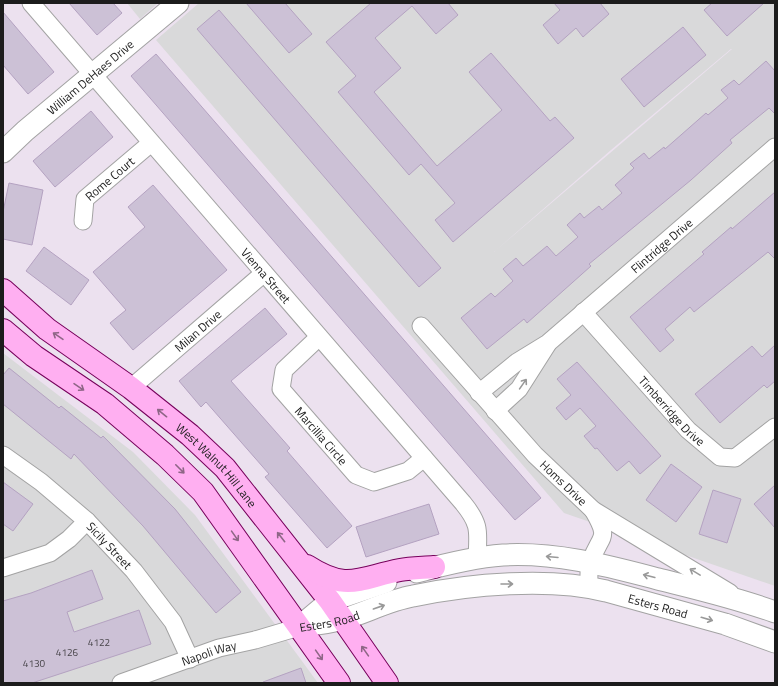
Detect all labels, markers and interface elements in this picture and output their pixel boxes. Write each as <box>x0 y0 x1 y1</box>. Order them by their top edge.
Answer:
street label: William DeHaes Drive <box>42 35 138 119</box>
street label: Rome Court <box>80 151 139 205</box>
street label: Flintridge Drive <box>626 213 696 277</box>
street label: Vienna Street <box>237 243 296 308</box>
street label: Milan Drive <box>170 305 225 356</box>
one-way arrow <box>53 332 64 340</box>
street label: Timberridge Drive <box>634 371 709 450</box>
one-way arrow <box>519 378 527 389</box>
one-way arrow <box>74 383 85 391</box>
street label: Marcillia Circle <box>291 402 352 469</box>
one-way arrow <box>157 409 168 417</box>
street label: West Walnut Hill Lane <box>172 418 262 511</box>
street label: Homs Drive <box>536 455 592 510</box>
one-way arrow <box>175 464 185 474</box>
street label: Sicily Street <box>82 517 137 574</box>
one-way arrow <box>231 530 239 541</box>
one-way arrow <box>276 532 285 543</box>
one-way arrow <box>546 553 559 561</box>
one-way arrow <box>690 568 701 577</box>
one-way arrow <box>642 572 655 580</box>
one-way arrow <box>500 580 513 588</box>
street label: Esters Road <box>626 588 690 623</box>
one-way arrow <box>373 603 386 610</box>
street label: Esters Road <box>298 605 362 636</box>
one-way arrow <box>700 616 713 624</box>
house number: 4122 <box>88 635 110 650</box>
street label: Napoli Way <box>179 635 238 670</box>
house number: 4126 <box>56 645 79 660</box>
one-way arrow <box>361 646 369 657</box>
one-way arrow <box>315 649 323 660</box>
house number: 4130 <box>23 656 46 671</box>

